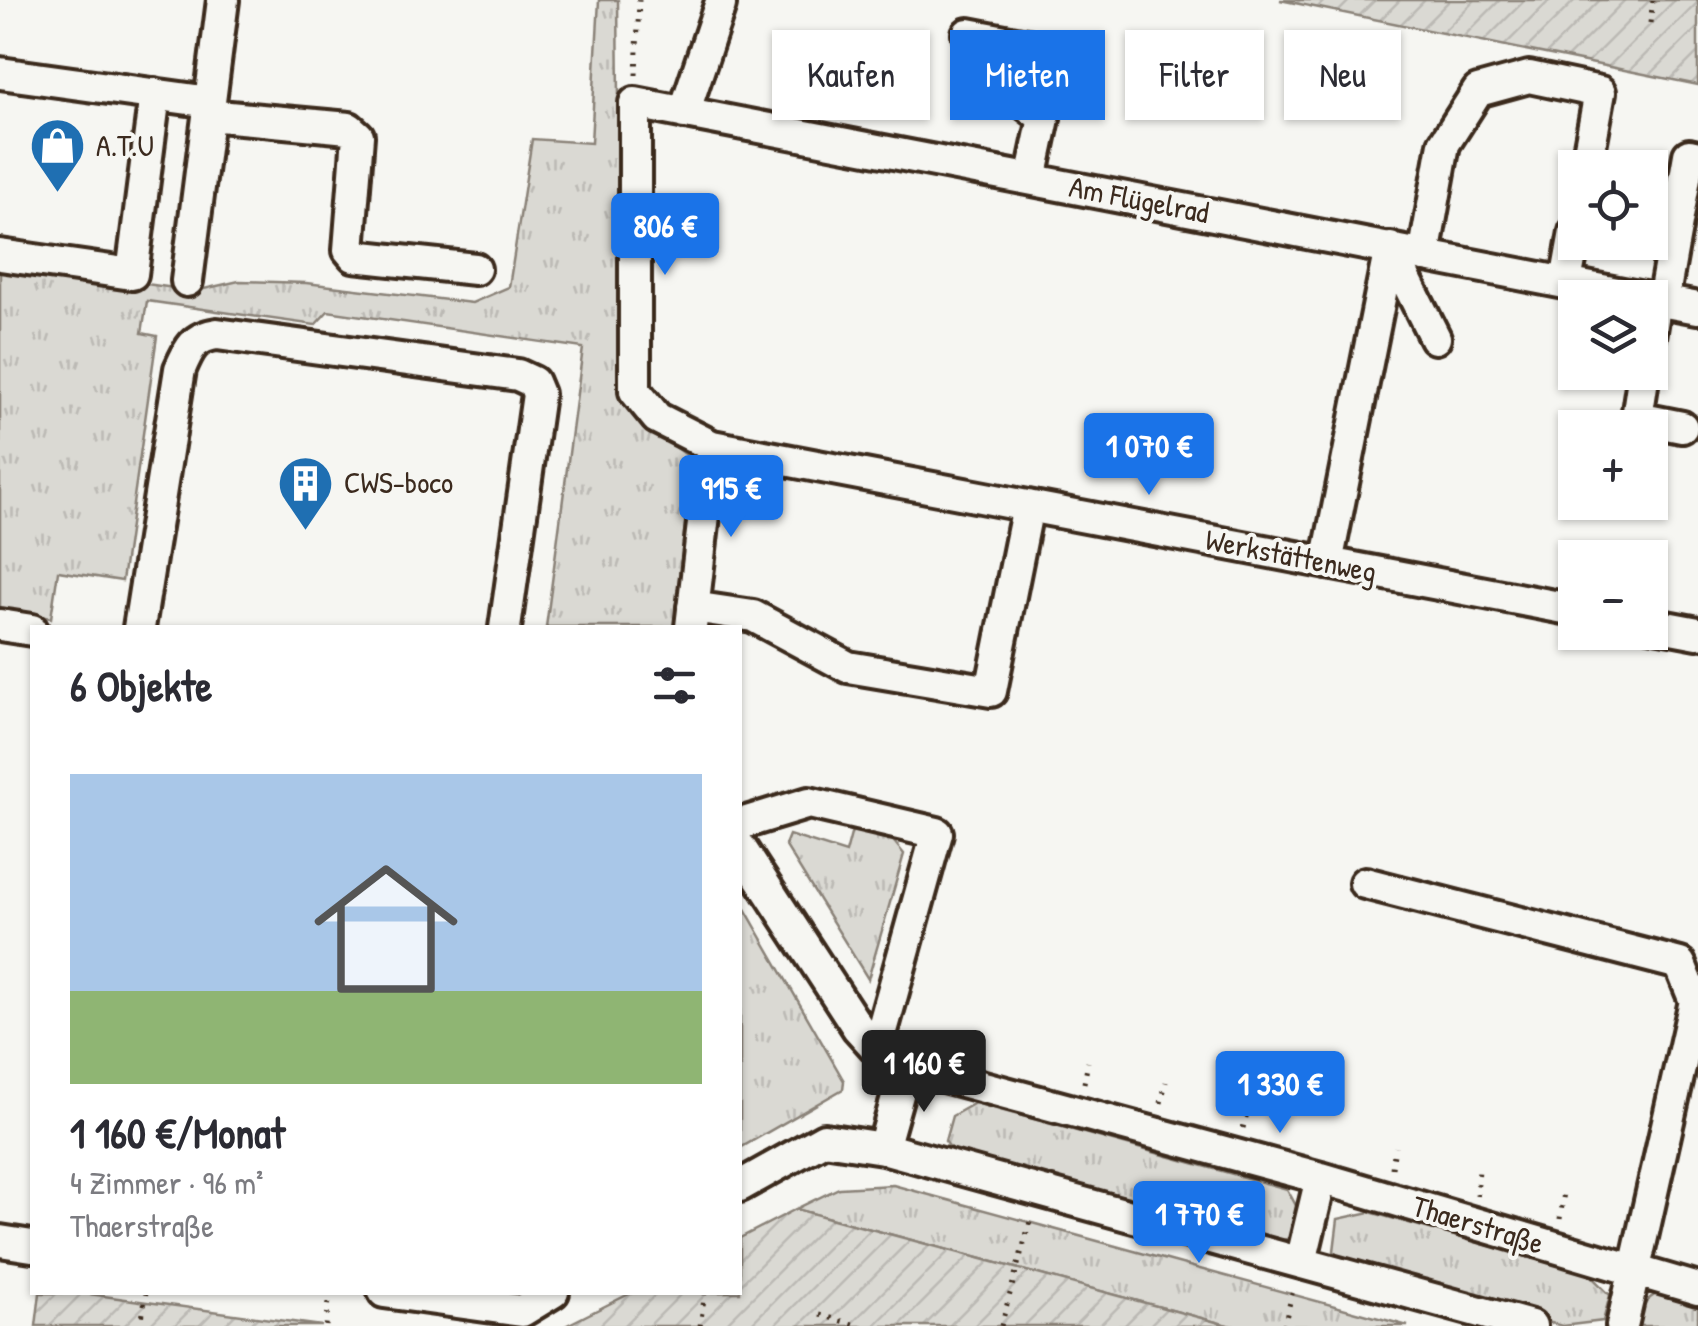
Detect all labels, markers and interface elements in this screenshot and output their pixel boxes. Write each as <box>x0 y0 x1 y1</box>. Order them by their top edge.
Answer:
chip: Kaufen <box>772 30 930 120</box>
chip: Mieten <box>950 30 1105 120</box>
chip: Filter <box>1125 30 1264 120</box>
chip: Neu <box>1284 30 1401 120</box>
shop icon: A.T.U <box>27 116 87 195</box>
place label: A.T.U <box>96 125 154 165</box>
map controls <box>1558 150 1668 650</box>
button: locate <box>1558 150 1668 260</box>
street label: Am Flügelrad <box>1066 166 1213 232</box>
pin: 806 € <box>595 193 735 278</box>
text: 806 € <box>633 204 697 247</box>
button: layers <box>1558 280 1668 390</box>
button: + <box>1558 410 1668 520</box>
pin: 1 070 € <box>1057 413 1241 498</box>
text: 1 070 € <box>1106 424 1192 467</box>
building icon: CWS-boco <box>275 453 335 532</box>
pin: 915 € <box>661 455 801 540</box>
place label: CWS-boco <box>344 462 453 502</box>
text: 915 € <box>701 466 761 509</box>
street label: Werkstättenweg <box>1202 519 1380 591</box>
button: − <box>1558 540 1668 650</box>
text: 6 Objekte <box>70 657 212 714</box>
icon: filters <box>647 658 702 713</box>
icon: home <box>296 839 476 1019</box>
pin: 1 160 € <box>832 1030 1016 1115</box>
text: 1 160 € <box>884 1041 964 1084</box>
pin: 1 330 € <box>1188 1051 1372 1136</box>
text: 1 330 € <box>1238 1062 1322 1105</box>
text: 1 160 €/Monat <box>70 1104 285 1161</box>
text: 4 Zimmer · 96 m² <box>70 1161 263 1204</box>
pin: 1 770 € <box>1107 1181 1291 1266</box>
street label: Thaerstraße <box>1408 1185 1549 1263</box>
text: 1 770 € <box>1155 1192 1243 1235</box>
text: Thaerstraße <box>70 1204 214 1247</box>

